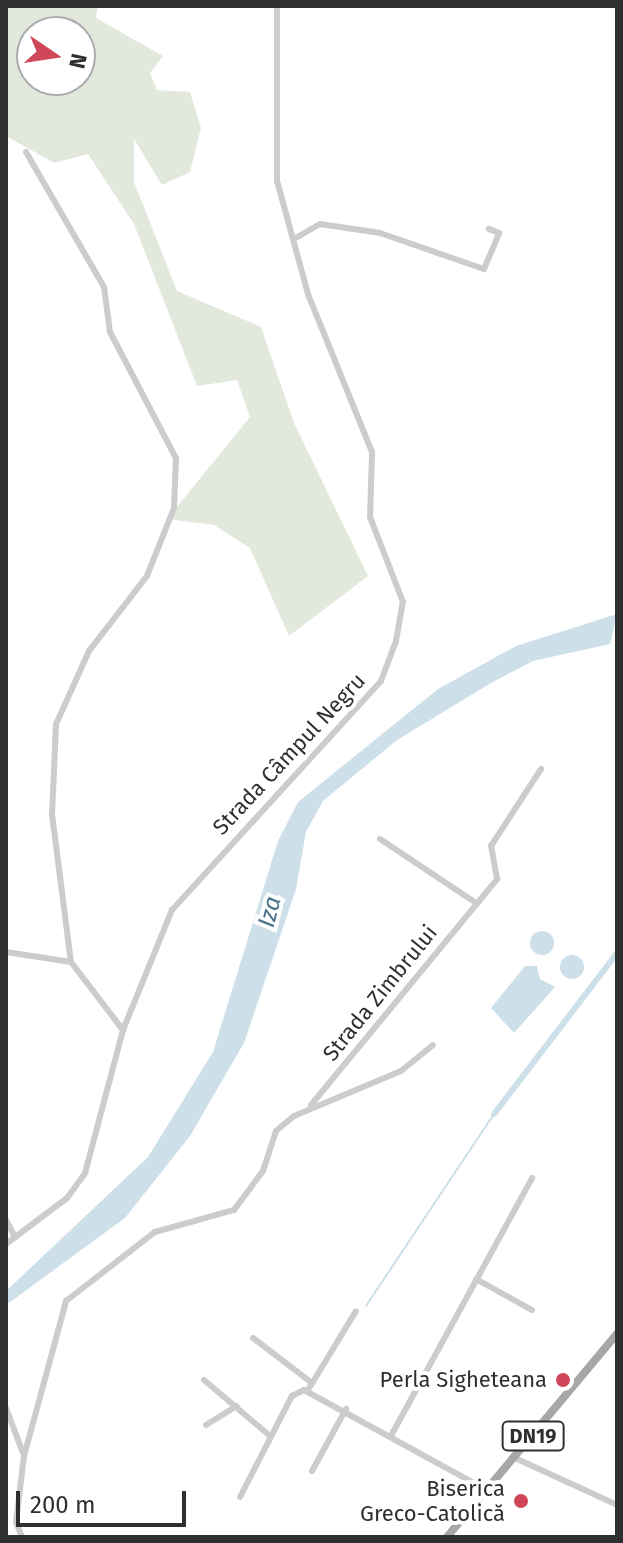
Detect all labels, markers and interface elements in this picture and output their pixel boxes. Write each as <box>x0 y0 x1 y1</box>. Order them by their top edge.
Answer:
north arrow <box>16 16 96 96</box>
text: N <box>63 51 93 71</box>
street label: Strada Câmpul Negru <box>207 668 371 840</box>
water label: Iza <box>252 894 288 930</box>
street label: Strada Zimbrului <box>317 920 443 1066</box>
place label: Perla Sigheteana <box>380 1367 547 1393</box>
marker: Perla Sigheteana <box>554 1371 572 1389</box>
road number: DN19 <box>501 1420 565 1452</box>
scale bar <box>20 1475 190 1525</box>
place label: Biserica Greco-Catolică <box>360 1475 505 1526</box>
text: 200 m <box>30 1491 96 1519</box>
marker: Biserica Greco-Catolică <box>512 1492 530 1510</box>

